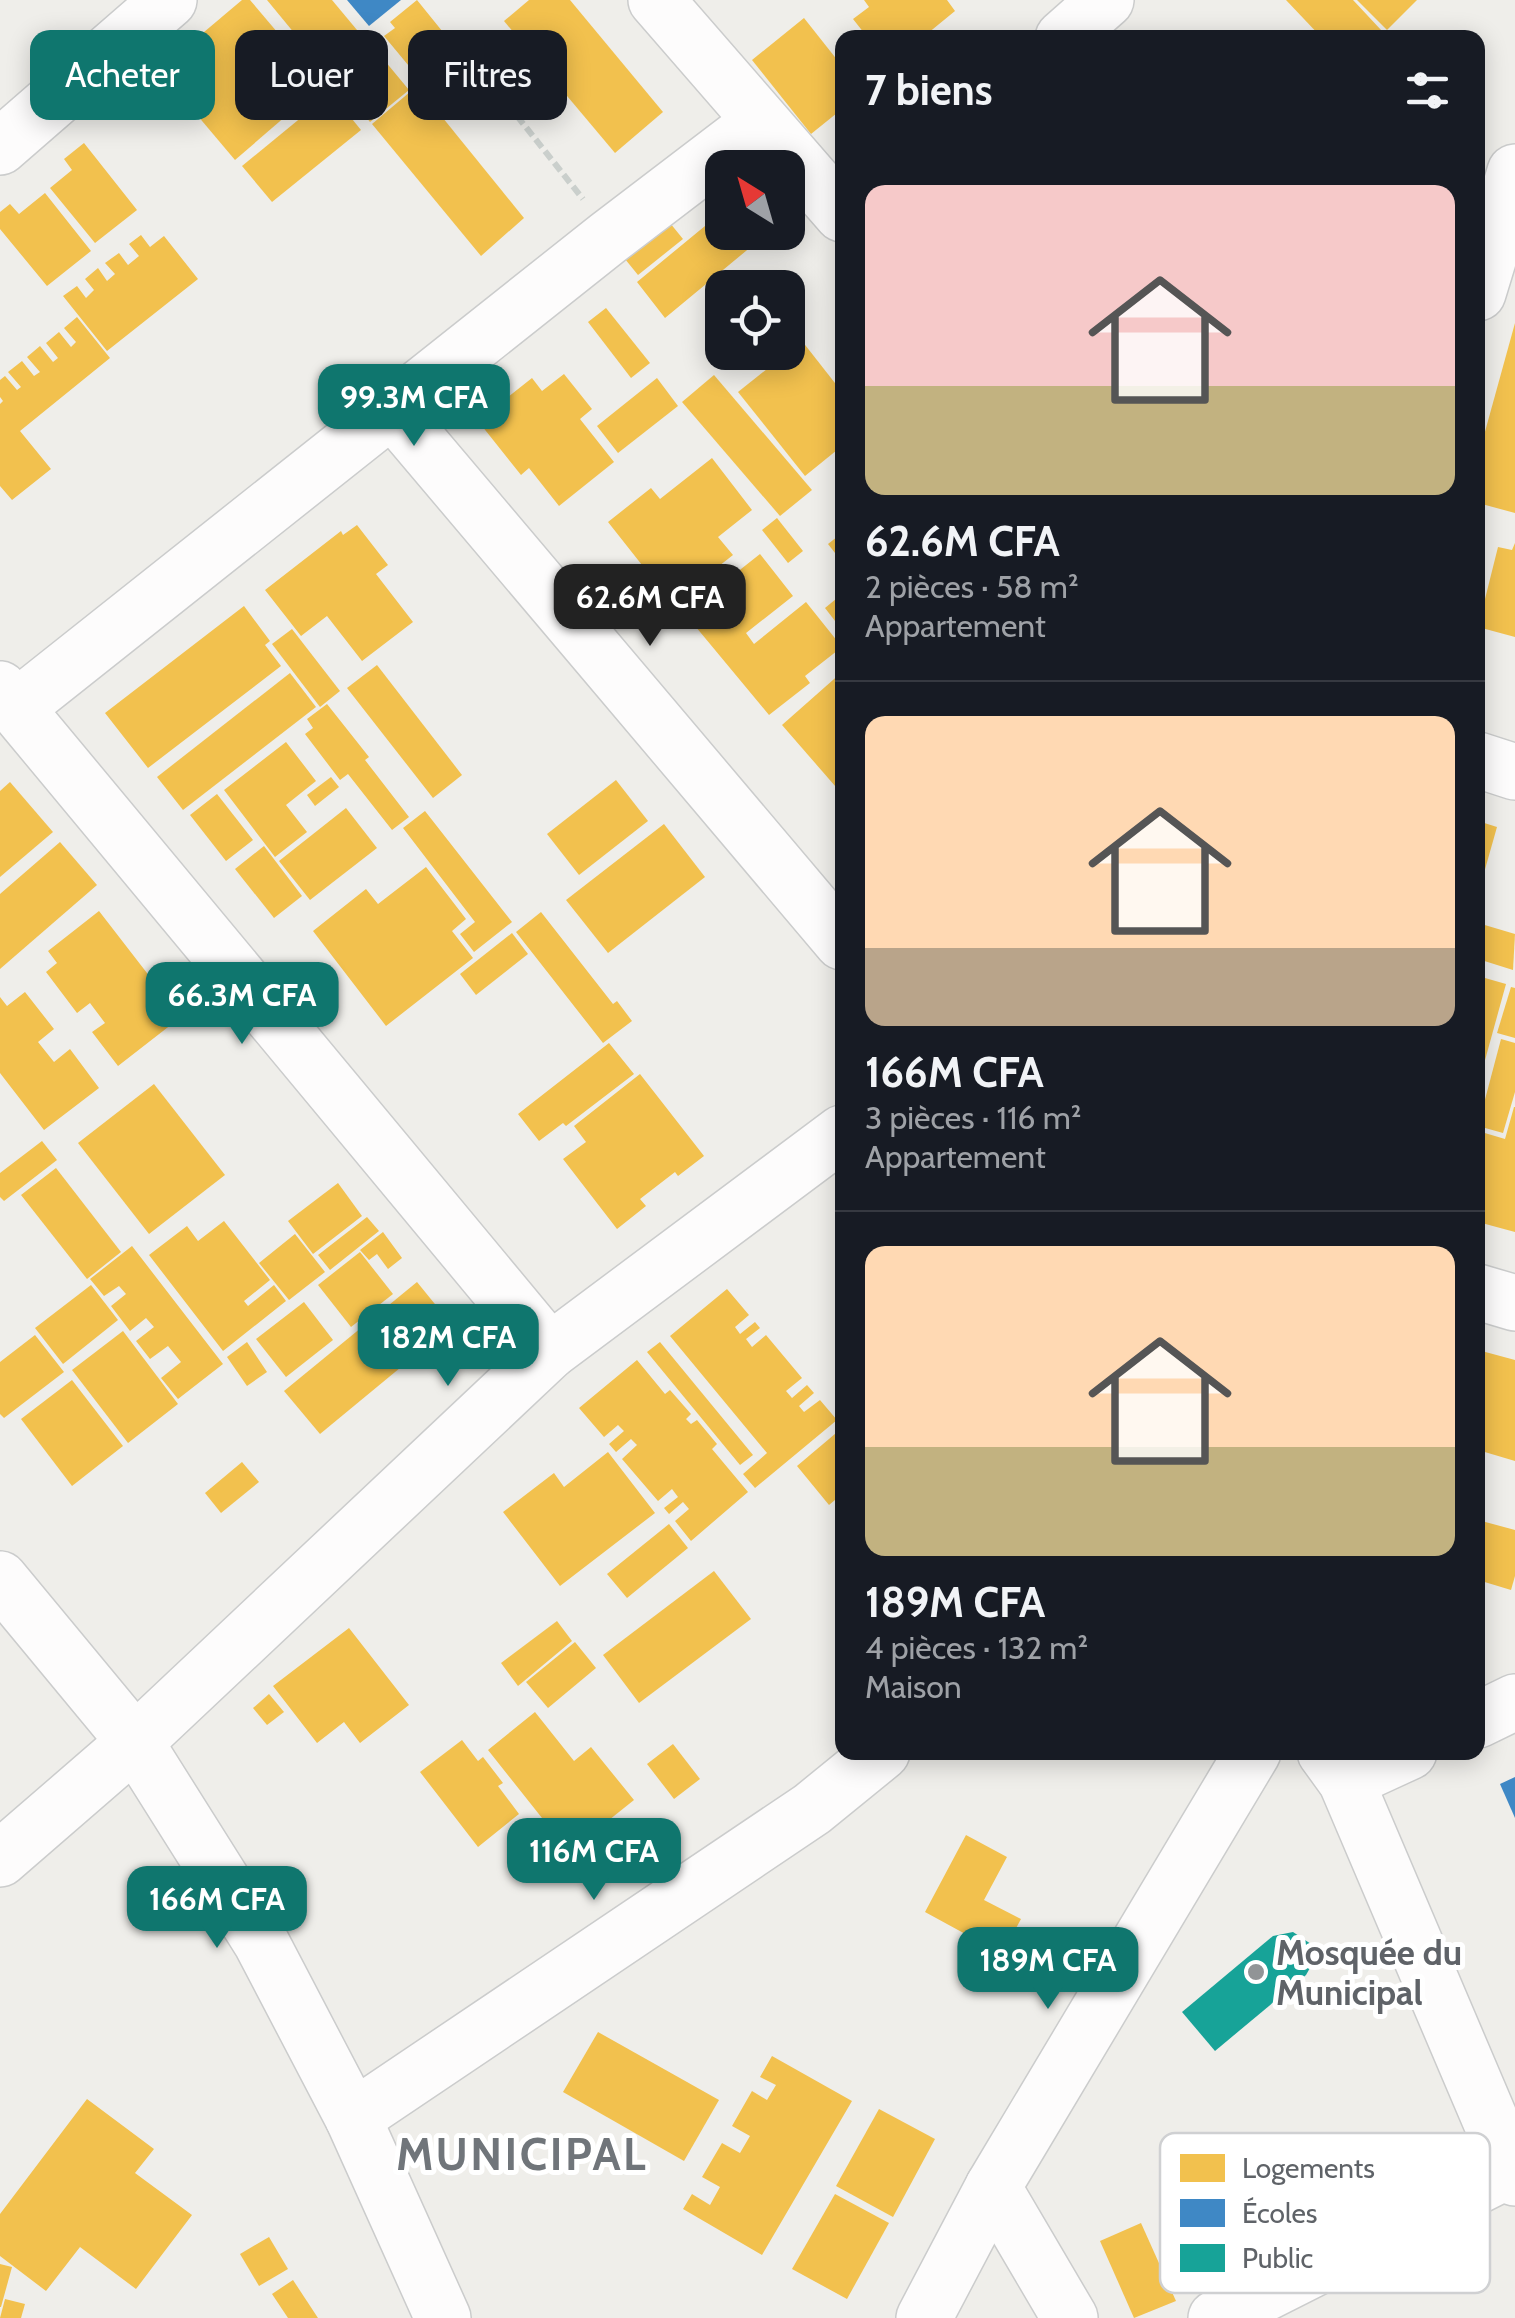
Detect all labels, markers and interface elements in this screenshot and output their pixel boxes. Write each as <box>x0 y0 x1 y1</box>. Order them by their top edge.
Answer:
chip: Acheter <box>30 30 215 120</box>
chip: Louer <box>235 30 388 120</box>
chip: Filtres <box>408 30 567 120</box>
icon: filters <box>1400 63 1455 118</box>
text: 7 biens <box>865 64 993 116</box>
north arrow <box>705 150 805 250</box>
map controls <box>705 150 805 370</box>
icon: home <box>1070 250 1250 430</box>
button: locate <box>705 270 805 370</box>
pin: 99.3M CFA <box>300 364 528 449</box>
text: 99.3M CFA <box>340 377 488 416</box>
text: 62.6M CFA <box>865 515 1060 567</box>
pin: 62.6M CFA <box>536 564 764 649</box>
text: 2 pièces · 58 m² <box>865 567 1079 606</box>
text: 62.6M CFA <box>576 577 724 616</box>
text: Appartement <box>865 606 1046 645</box>
icon: home <box>1070 781 1250 961</box>
pin: 66.3M CFA <box>128 962 356 1047</box>
text: 66.3M CFA <box>168 975 316 1014</box>
text: 166M CFA <box>865 1046 1044 1098</box>
text: 3 pièces · 116 m² <box>865 1098 1081 1137</box>
text: Appartement <box>865 1137 1046 1176</box>
pin: 182M CFA <box>345 1304 551 1389</box>
icon: home <box>1070 1311 1250 1491</box>
text: 182M CFA <box>380 1317 516 1356</box>
text: 189M CFA <box>865 1576 1045 1628</box>
text: 4 pièces · 132 m² <box>865 1628 1088 1667</box>
text: Maison <box>865 1667 962 1706</box>
pin: 116M CFA <box>491 1818 697 1903</box>
text: 116M CFA <box>529 1831 659 1870</box>
pin: 166M CFA <box>114 1866 320 1951</box>
text: 166M CFA <box>149 1879 285 1918</box>
pin: 189M CFA <box>945 1927 1151 2012</box>
place label: Mosquée du Municipal <box>1276 1931 1462 2014</box>
text: 189M CFA <box>979 1940 1117 1979</box>
marker: Mosquée du Municipal <box>1245 1961 1267 1983</box>
district label: MUNICIPAL <box>396 2127 648 2181</box>
legend <box>1160 2133 1490 2293</box>
text: Logements <box>1242 2151 1375 2185</box>
text: Écoles <box>1242 2196 1317 2230</box>
text: Public <box>1242 2241 1313 2275</box>

